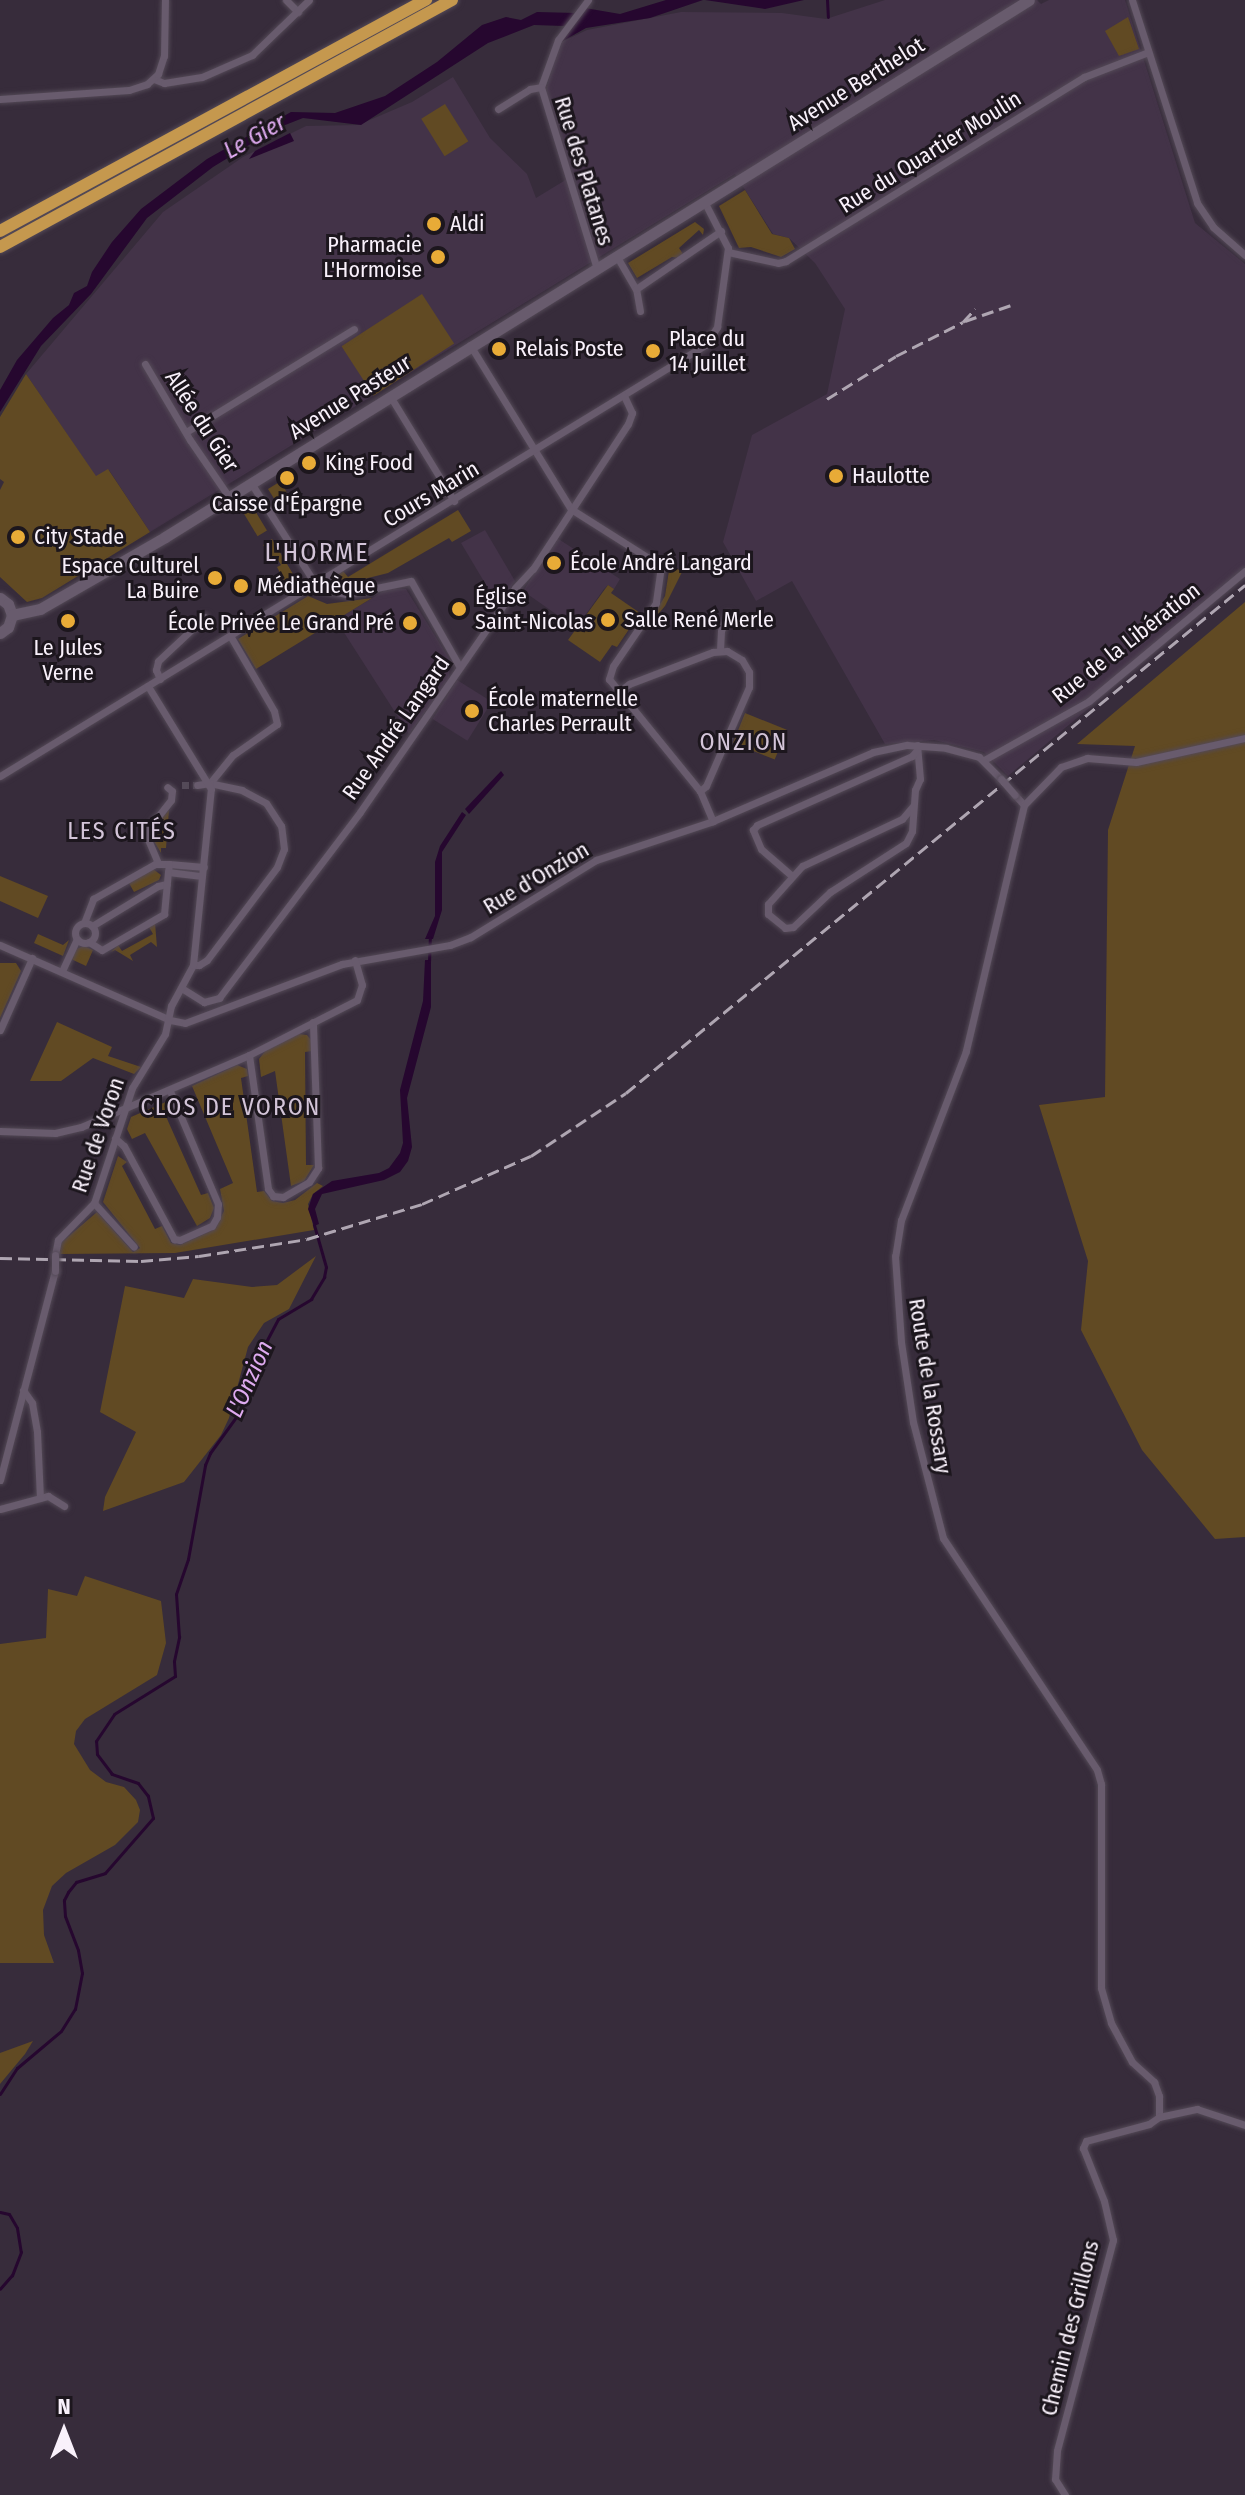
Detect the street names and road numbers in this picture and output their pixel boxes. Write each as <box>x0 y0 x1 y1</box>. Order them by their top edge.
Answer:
street label: Avenue Berthelot <box>783 31 929 137</box>
street label: Rue du Quartier Moulin <box>834 85 1026 219</box>
street label: Rue des Platanes <box>549 93 619 249</box>
street label: Avenue Pasteur <box>284 349 416 445</box>
street label: Allée du Gier <box>160 366 244 476</box>
street label: Cours Marin <box>378 455 484 533</box>
street label: Rue de la Libération <box>1047 577 1205 709</box>
street label: Rue André Langard <box>337 651 455 805</box>
street label: Rue d'Onzion <box>478 836 594 920</box>
street label: Rue de Voron <box>66 1074 130 1196</box>
street label: Route de la Rossary <box>903 1297 957 1475</box>
street label: Chemin des Grillons <box>1035 2238 1105 2418</box>

